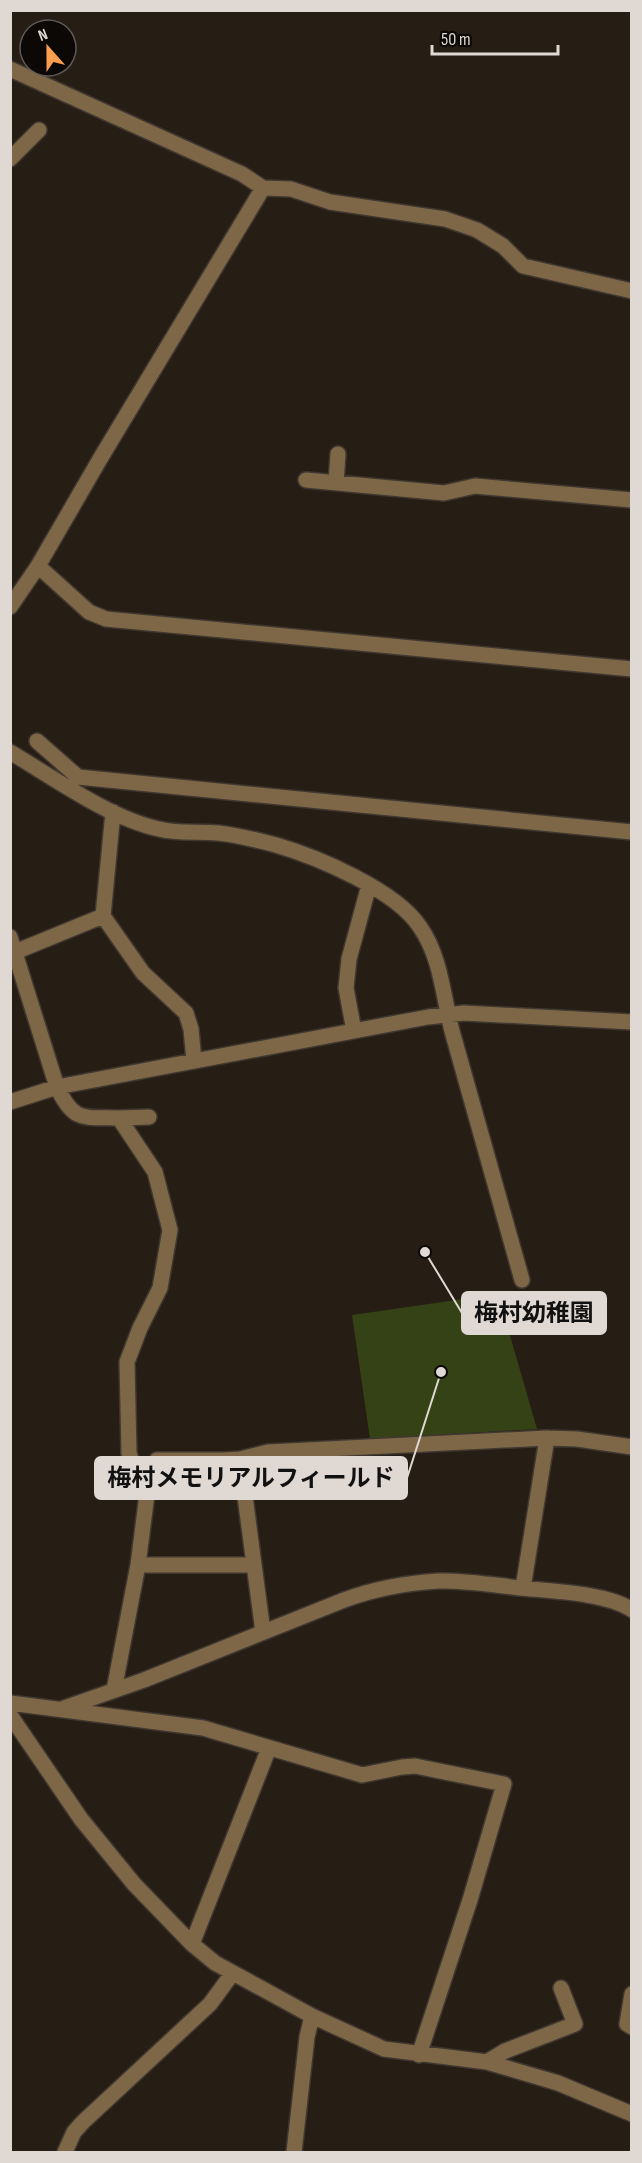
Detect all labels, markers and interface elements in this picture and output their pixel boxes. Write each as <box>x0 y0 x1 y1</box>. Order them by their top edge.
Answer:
north arrow <box>18 18 78 78</box>
scale bar <box>432 18 558 56</box>
text: N <box>36 25 51 46</box>
text: 50 m <box>441 29 471 50</box>
callout: 梅村幼稚園 <box>462 1292 606 1334</box>
text: 梅村幼稚園 <box>474 1299 594 1328</box>
callout: 梅村メモリアルフィールド <box>95 1457 407 1499</box>
text: 梅村メモリアルフィールド <box>107 1464 395 1493</box>

